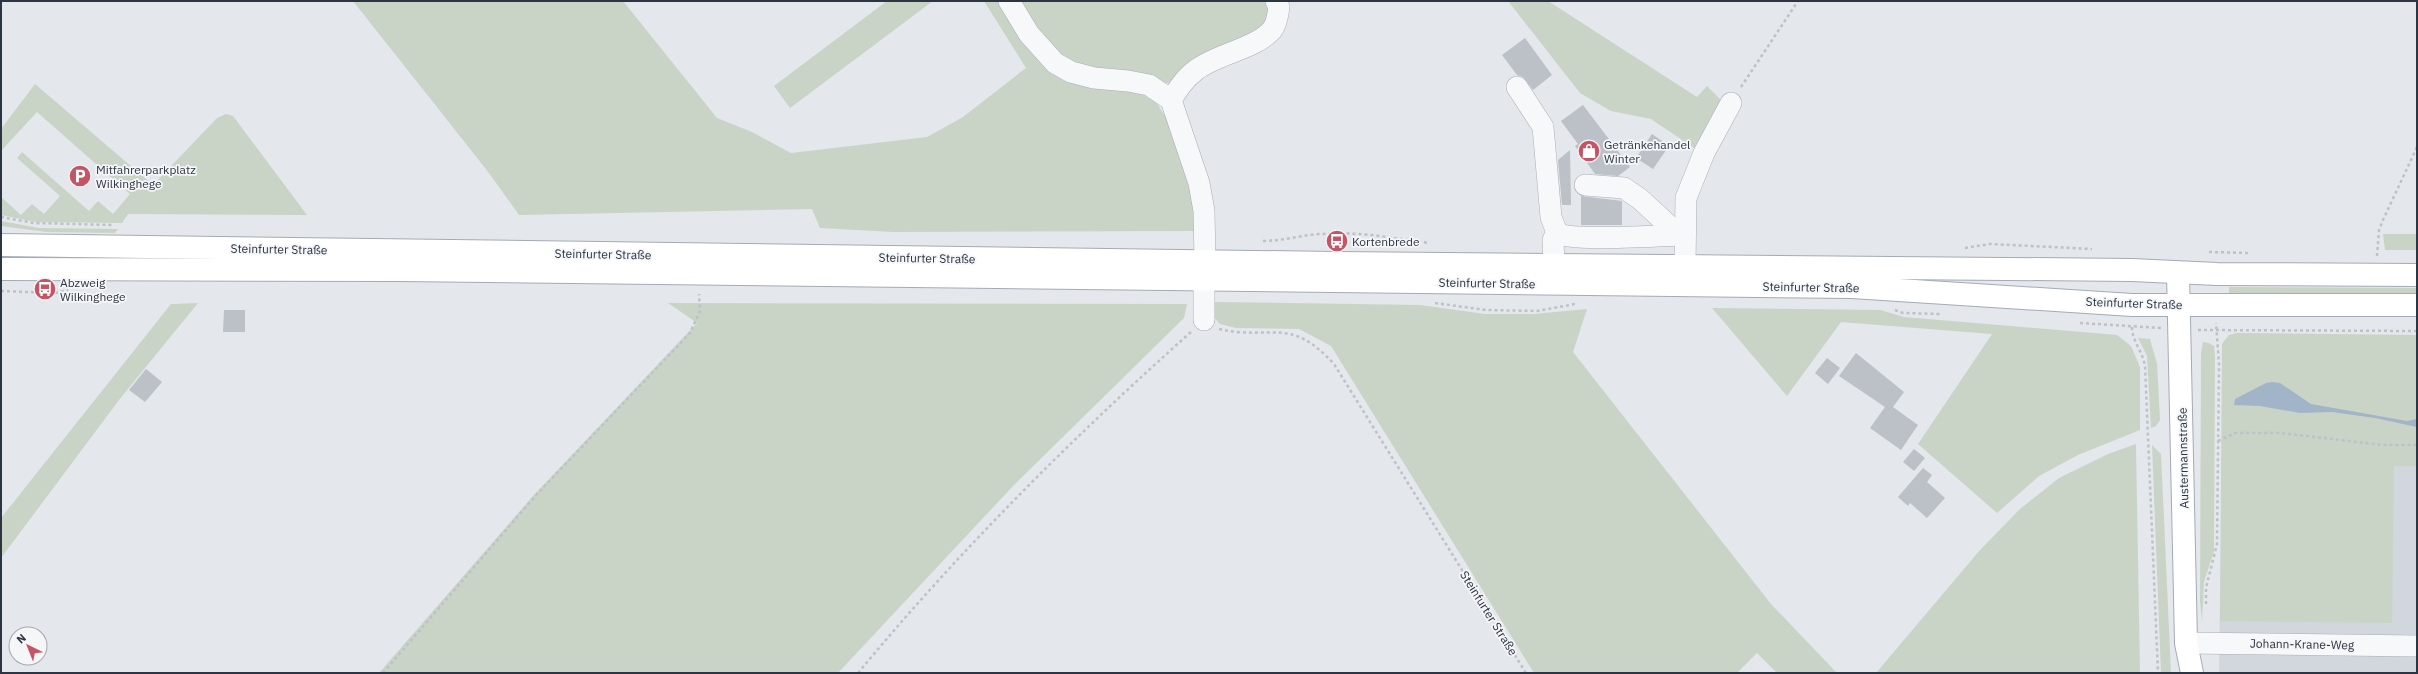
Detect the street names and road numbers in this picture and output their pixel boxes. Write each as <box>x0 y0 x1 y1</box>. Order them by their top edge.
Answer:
street label: Steinfurter Straße <box>230 241 328 257</box>
street label: Steinfurter Straße <box>554 246 652 262</box>
street label: Steinfurter Straße <box>878 250 976 266</box>
street label: Steinfurter Straße <box>1438 275 1536 291</box>
street label: Steinfurter Straße <box>1762 279 1860 295</box>
street label: Steinfurter Straße <box>2085 294 2183 312</box>
street label: Austermannstraße <box>2175 407 2191 509</box>
street label: Steinfurter Straße <box>1457 568 1521 658</box>
street label: Johann-Krane-Weg <box>2250 636 2355 652</box>

